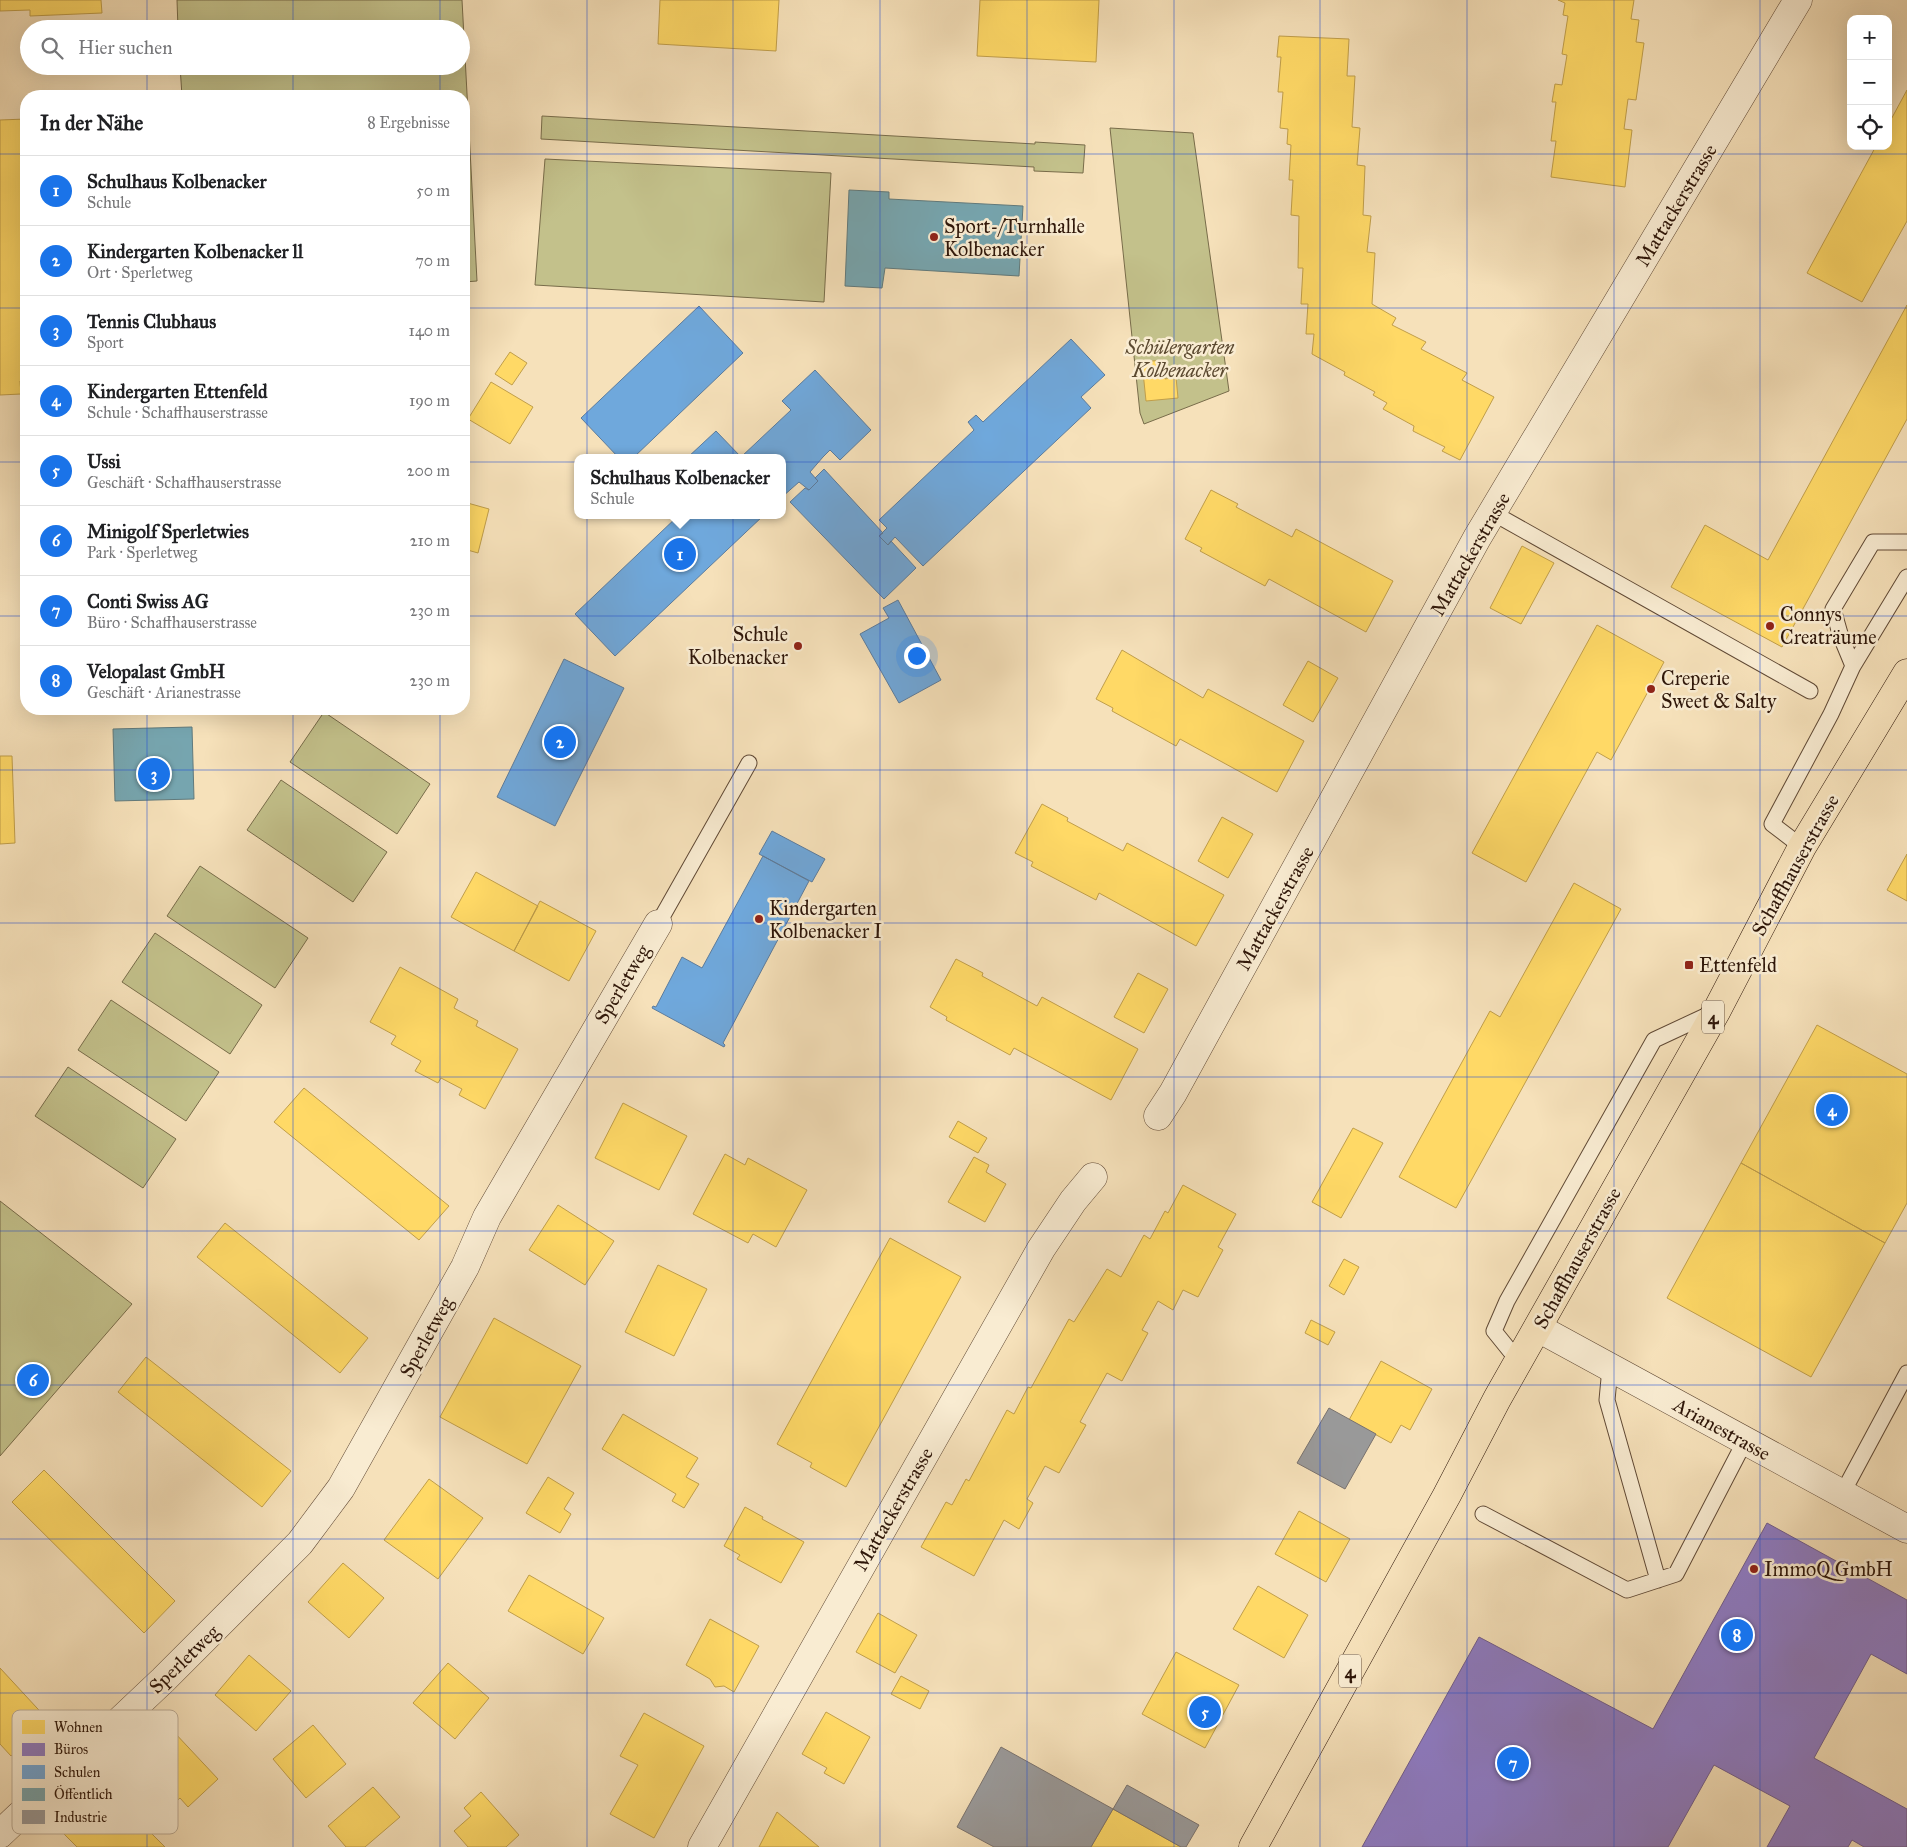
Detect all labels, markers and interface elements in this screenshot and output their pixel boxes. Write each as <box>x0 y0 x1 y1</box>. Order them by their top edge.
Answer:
map controls <box>1847 15 1892 150</box>
button: + <box>1847 15 1892 60</box>
search box <box>20 20 470 75</box>
icon: search <box>38 34 66 62</box>
text: Hier suchen <box>78 36 172 59</box>
button: − <box>1847 60 1892 105</box>
button: locate <box>1847 105 1892 150</box>
text: In der Nähe <box>40 110 143 136</box>
text: 8 Ergebnisse <box>367 113 450 132</box>
street label: Mattackerstrasse <box>1630 140 1722 270</box>
text: Schulhaus Kolbenacker <box>87 170 267 193</box>
text: 1 <box>53 181 59 200</box>
text: 50 m <box>416 181 450 200</box>
text: Schule <box>87 193 131 212</box>
place label: Sport-/Turnhalle Kolbenacker <box>944 214 1085 261</box>
marker: Sport-/Turnhalle Kolbenacker <box>928 231 940 243</box>
text: Kindergarten Kolbenacker ll <box>87 240 303 263</box>
text: 2 <box>52 251 60 270</box>
text: 70 m <box>415 251 450 270</box>
text: Ort · Sperletweg <box>87 263 192 282</box>
text: Tennis Clubhaus <box>87 310 216 333</box>
text: 3 <box>53 321 59 340</box>
text: 140 m <box>409 321 450 340</box>
text: Sport <box>87 333 124 352</box>
park label: Schülergarten Kolbenacker <box>1125 335 1235 382</box>
text: Kindergarten Ettenfeld <box>87 380 268 403</box>
text: 4 <box>52 391 60 410</box>
text: 190 m <box>409 391 450 410</box>
text: Schule · Schaffhauserstrasse <box>87 403 268 422</box>
text: Ussi <box>87 450 121 473</box>
popup <box>574 454 786 519</box>
text: 5 <box>52 461 60 480</box>
text: 200 m <box>407 461 450 480</box>
text: Schulhaus Kolbenacker <box>590 466 770 489</box>
text: Geschäft · Schaffhauserstrasse <box>87 473 281 492</box>
street label: Mattackerstrasse <box>1425 488 1515 620</box>
text: Schule <box>590 489 634 508</box>
text: Minigolf Sperletwies <box>87 520 249 543</box>
text: 6 <box>52 531 60 550</box>
text: 210 m <box>410 531 450 550</box>
pin: 1 <box>664 535 696 573</box>
text: Park · Sperletweg <box>87 543 197 562</box>
text: Conti Swiss AG <box>87 590 209 613</box>
text: 7 <box>52 601 60 620</box>
text: 230 m <box>410 601 450 620</box>
place label: Connys Creaträume <box>1780 602 1877 649</box>
text: Büro · Schaffhauserstrasse <box>87 613 257 632</box>
marker: Connys Creaträume <box>1764 620 1776 632</box>
place label: Schule Kolbenacker <box>688 622 789 669</box>
marker: Schule Kolbenacker <box>792 640 804 652</box>
your location <box>904 643 930 669</box>
text: Velopalast GmbH <box>87 660 225 683</box>
place label: Creperie Sweet & Salty <box>1661 666 1777 713</box>
text: 8 <box>52 671 60 690</box>
text: 230 m <box>410 671 450 690</box>
text: Geschäft · Arianestrasse <box>87 683 241 702</box>
marker: Creperie Sweet & Salty <box>1645 683 1657 695</box>
pin: 2 <box>544 723 576 761</box>
pin: 3 <box>138 755 170 793</box>
street label: Schaffhauserstrasse <box>1746 790 1844 940</box>
street label: Mattackerstrasse <box>1231 842 1319 974</box>
place label: Kindergarten Kolbenacker I <box>769 896 882 943</box>
marker: Kindergarten Kolbenacker I <box>753 913 765 925</box>
street label: Sperletweg <box>589 939 656 1029</box>
place label: Ettenfeld <box>1699 953 1777 977</box>
marker: Ettenfeld <box>1683 959 1695 971</box>
road number: 4 <box>1702 1000 1724 1034</box>
pin: 4 <box>1816 1091 1848 1129</box>
street label: Schaffhauserstrasse <box>1528 1183 1626 1333</box>
street label: Sperletweg <box>394 1292 459 1382</box>
pin: 6 <box>17 1361 49 1399</box>
street label: Arianestrasse <box>1668 1392 1775 1466</box>
street label: Mattackerstrasse <box>848 1443 938 1575</box>
place label: ImmoQ GmbH <box>1764 1557 1893 1581</box>
marker: ImmoQ GmbH <box>1748 1563 1760 1575</box>
pin: 8 <box>1721 1616 1753 1654</box>
street label: Sperletweg <box>144 1619 225 1699</box>
road number: 4 <box>1339 1654 1361 1688</box>
pin: 5 <box>1189 1693 1221 1731</box>
legend <box>12 1710 178 1834</box>
text: Wohnen <box>54 1719 103 1736</box>
text: Büros <box>54 1741 88 1758</box>
pin: 7 <box>1497 1744 1529 1782</box>
text: Schulen <box>54 1764 101 1781</box>
text: Öffentlich <box>54 1784 113 1803</box>
text: Industrie <box>54 1809 107 1826</box>

